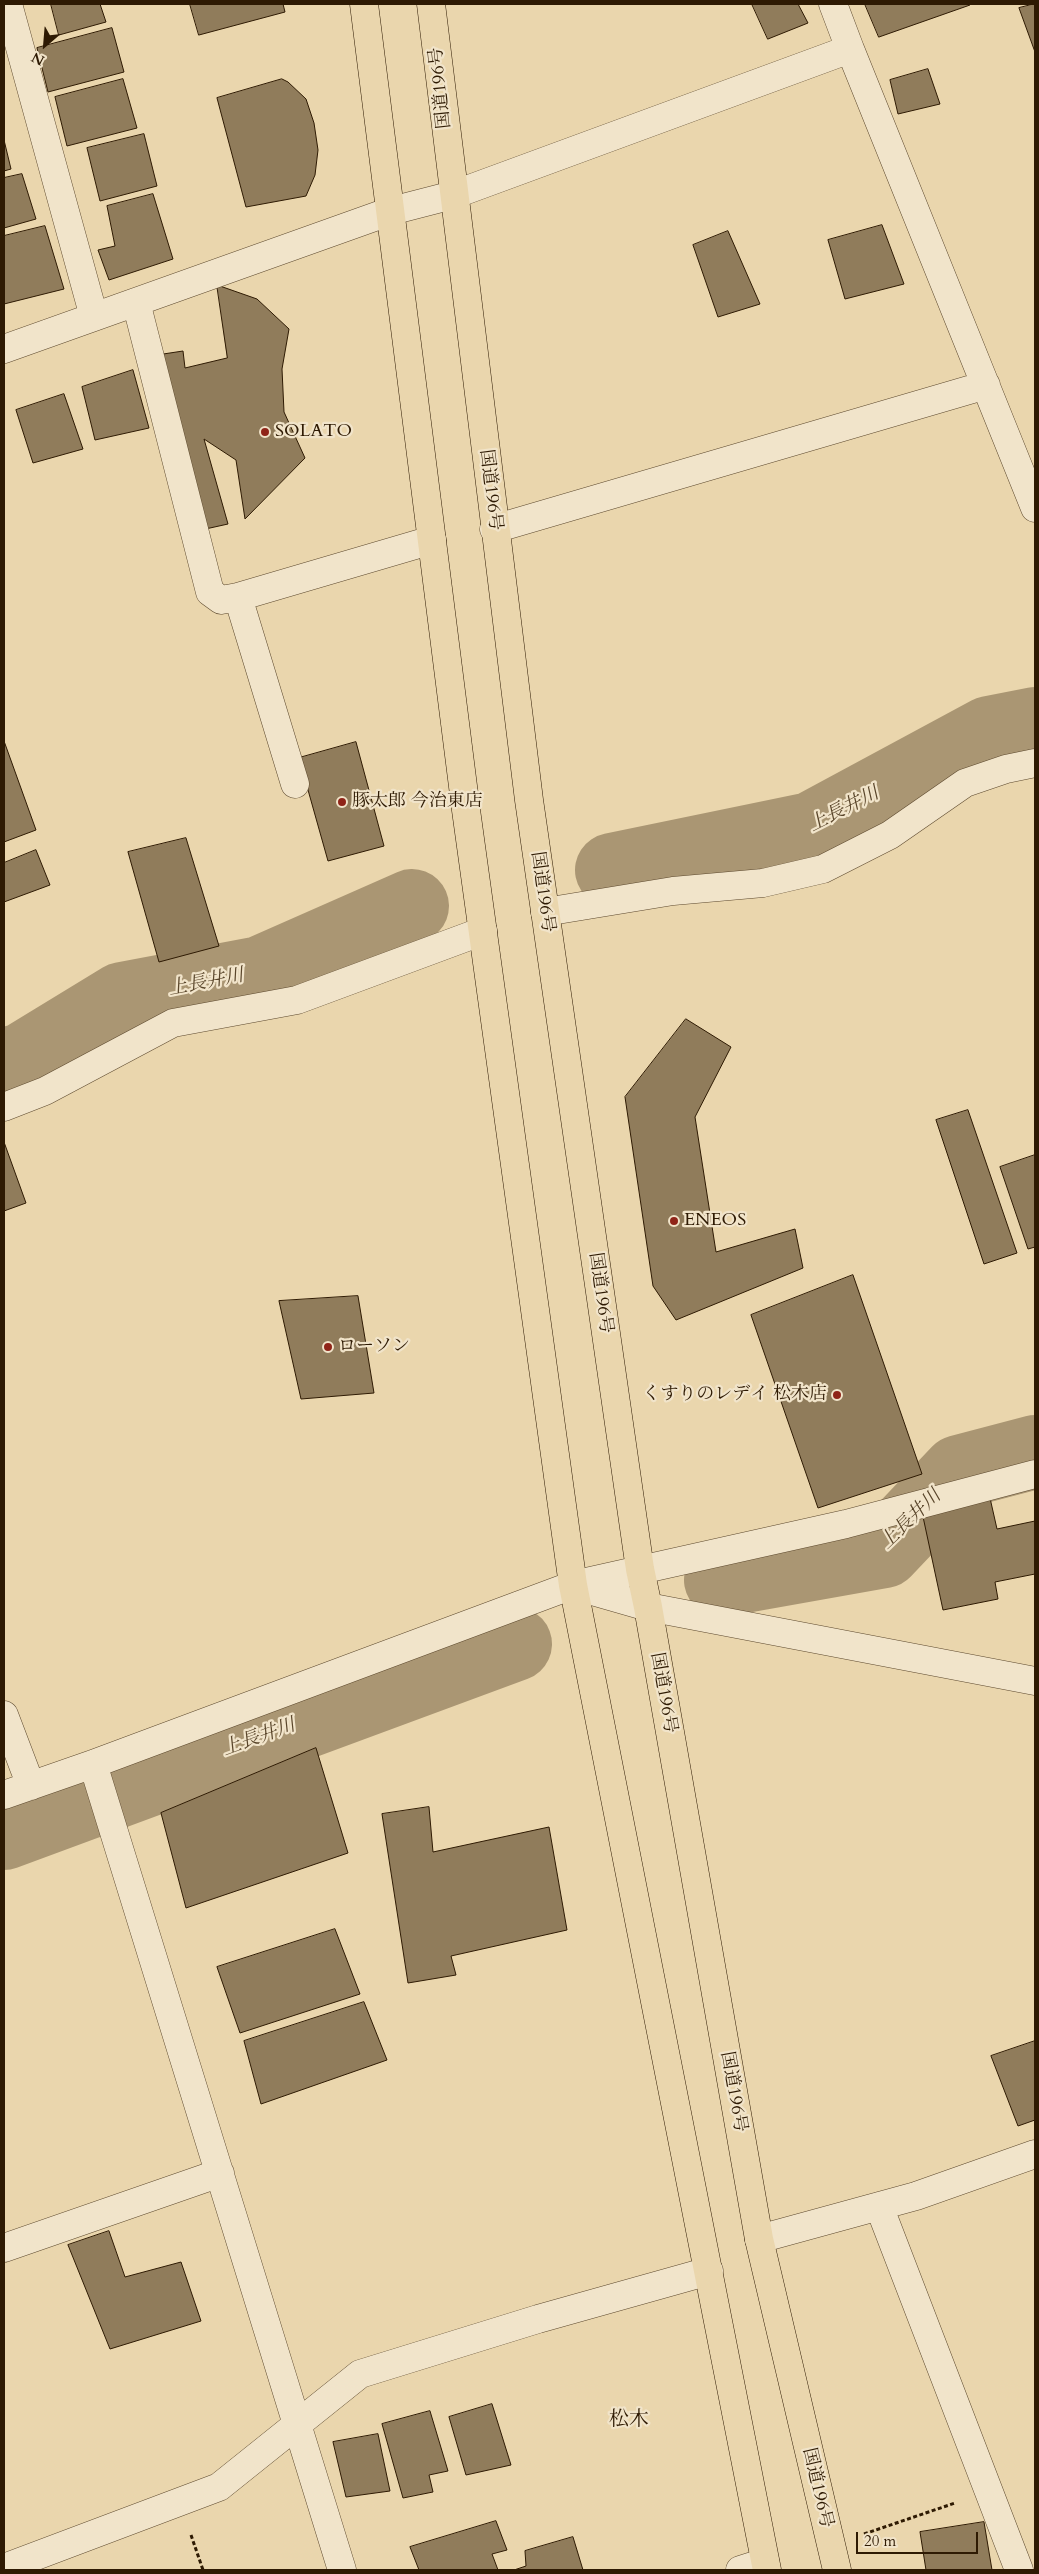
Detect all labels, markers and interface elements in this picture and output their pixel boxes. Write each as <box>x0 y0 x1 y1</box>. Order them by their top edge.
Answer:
north arrow <box>20 20 70 70</box>
street label: 国道196号 <box>426 46 456 130</box>
text: N <box>28 48 48 70</box>
place label: SOLATO <box>275 421 352 443</box>
marker: SOLATO <box>259 426 271 438</box>
street label: 国道196号 <box>474 448 506 532</box>
water label: 上長井川 <box>805 783 883 837</box>
place label: 豚太郎 今治東店 <box>352 791 483 813</box>
marker: 豚太郎 今治東店 <box>336 796 348 808</box>
street label: 国道196号 <box>526 850 558 934</box>
water label: 上長井川 <box>167 965 245 1001</box>
place label: ENEOS <box>684 1210 746 1232</box>
marker: ENEOS <box>668 1215 680 1227</box>
street label: 国道196号 <box>584 1251 616 1335</box>
place label: ローソン <box>338 1336 410 1358</box>
marker: ローソン <box>322 1341 334 1353</box>
place label: くすりのレデイ 松木店 <box>642 1384 827 1406</box>
marker: くすりのレデイ 松木店 <box>831 1389 843 1401</box>
water label: 上長井川 <box>876 1485 946 1555</box>
street label: 国道196号 <box>645 1651 681 1735</box>
water label: 上長井川 <box>219 1714 299 1762</box>
street label: 国道196号 <box>715 2050 751 2134</box>
district label: 松木 <box>609 2408 649 2432</box>
street label: 国道196号 <box>797 2446 837 2530</box>
scale bar <box>859 2522 982 2554</box>
text: 20 m <box>864 2531 896 2551</box>

